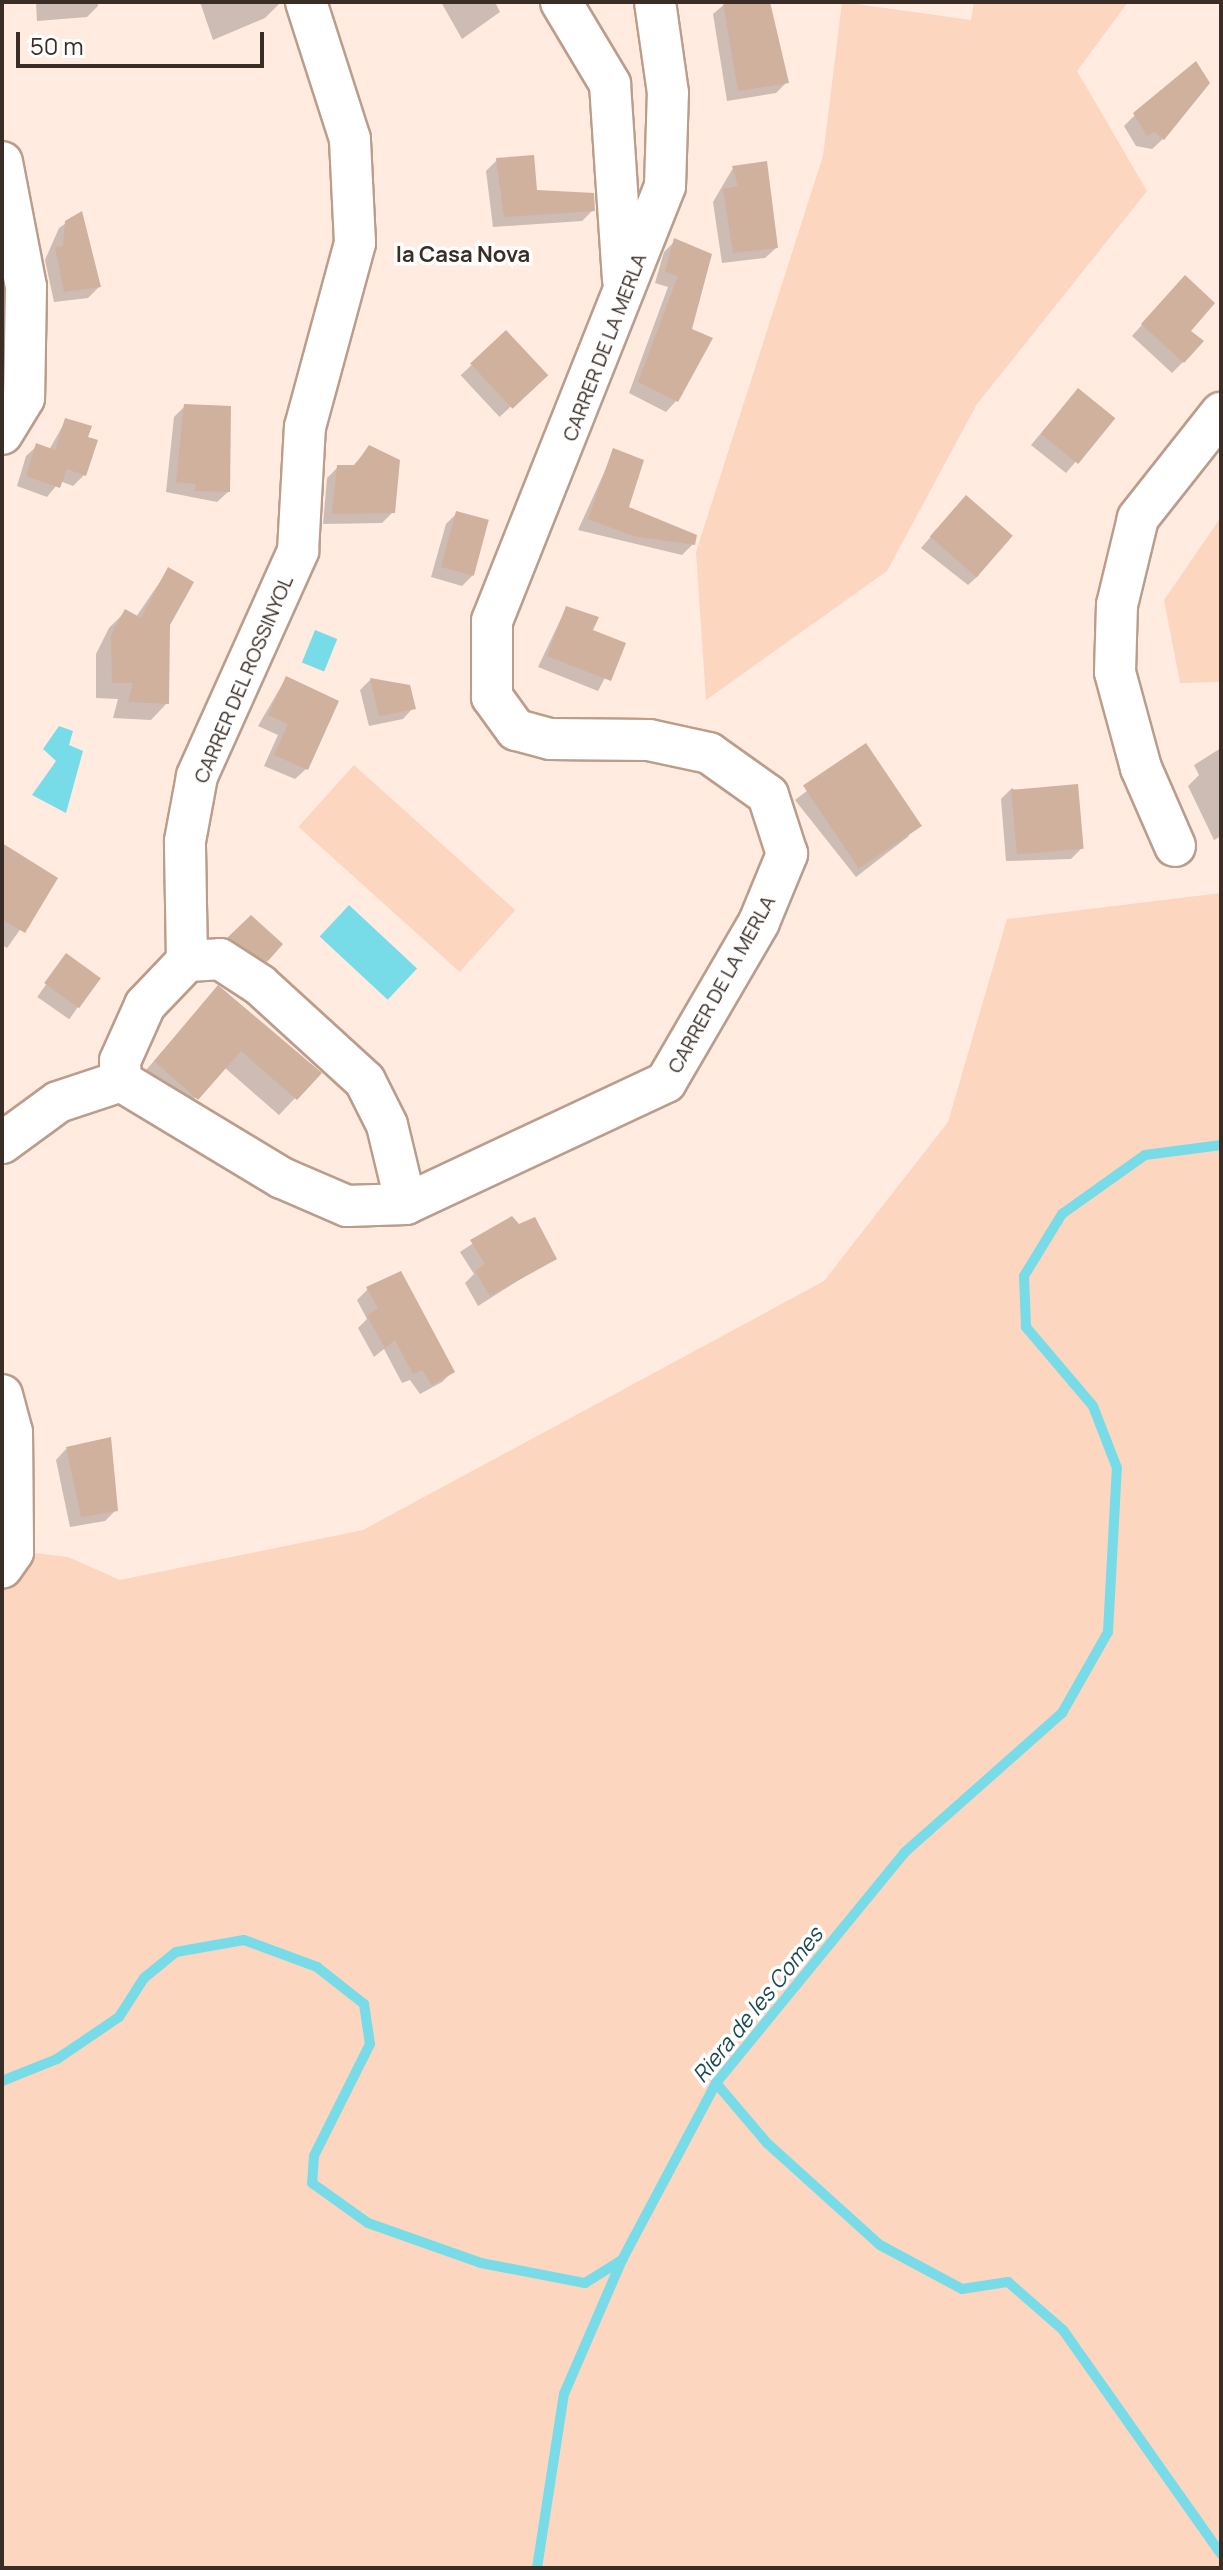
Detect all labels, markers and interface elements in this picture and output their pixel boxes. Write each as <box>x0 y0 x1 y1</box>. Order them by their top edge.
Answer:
scale bar <box>20 16 268 66</box>
text: 50 m <box>30 29 84 62</box>
district label: la Casa Nova <box>396 242 530 268</box>
street label: CARRER DE LA MERLA <box>557 250 651 444</box>
street label: CARRER DEL ROSSINYOL <box>188 571 298 787</box>
street label: CARRER DE LA MERLA <box>662 891 780 1077</box>
water label: Riera de les Comes <box>687 1922 829 2088</box>

